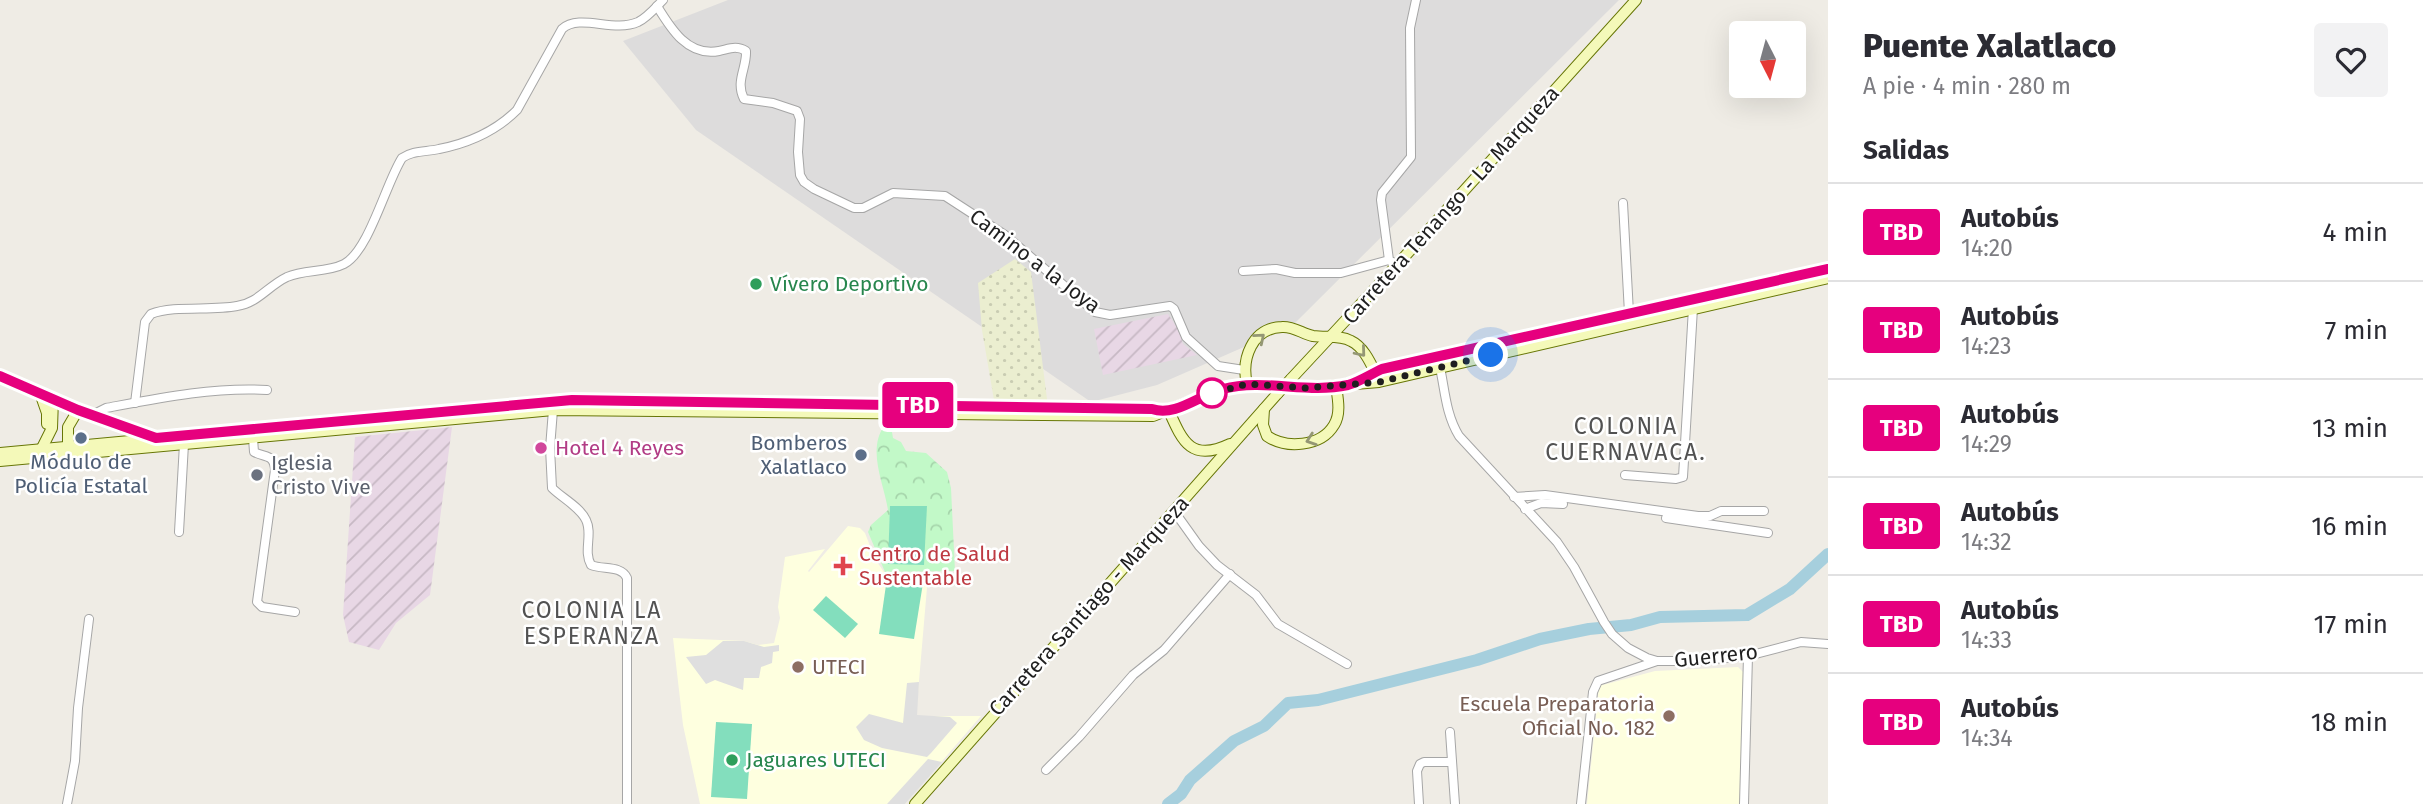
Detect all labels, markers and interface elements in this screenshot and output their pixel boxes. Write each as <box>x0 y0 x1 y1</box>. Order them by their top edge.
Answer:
north arrow <box>1729 21 1806 98</box>
map controls <box>1729 21 1806 98</box>
button: heart <box>2314 23 2388 97</box>
text: Puente Xalatlaco <box>1863 26 2116 66</box>
text: A pie · 4 min · 280 m <box>1863 72 2071 100</box>
street label: Carretera Tenango - La Marqueza <box>1337 81 1565 329</box>
text: Salidas <box>1863 135 1949 166</box>
street label: Camino a la Joya <box>964 203 1106 319</box>
text: Autobús <box>1961 203 2059 234</box>
text: 4 min <box>2322 217 2388 248</box>
text: TBD <box>1880 218 1923 246</box>
text: 14:20 <box>1961 234 2013 262</box>
place label: Vívero Deportivo <box>770 271 929 297</box>
marker: Vívero Deportivo <box>748 276 764 292</box>
text: Autobús <box>1961 301 2059 332</box>
text: 7 min <box>2325 315 2388 346</box>
text: TBD <box>1880 316 1923 344</box>
text: 14:23 <box>1961 332 2011 360</box>
one-way arrow <box>1252 334 1265 347</box>
your location <box>1473 337 1508 372</box>
one-way arrow <box>1353 344 1366 356</box>
unlabelled marker <box>1197 378 1227 408</box>
line badge: TBD <box>878 382 958 428</box>
text: TBD <box>896 391 940 419</box>
text: Autobús <box>1961 399 2059 430</box>
district label: COLONIA CUERNAVACA. <box>1545 412 1707 466</box>
text: 13 min <box>2312 413 2388 444</box>
text: TBD <box>1880 414 1923 442</box>
marker: Módulo de Policía Estatal <box>73 430 89 446</box>
place label: Bomberos Xalatlaco <box>751 430 847 480</box>
text: 14:29 <box>1961 430 2012 458</box>
one-way arrow <box>1306 432 1318 446</box>
place label: Hotel 4 Reyes <box>555 435 684 461</box>
marker: Hotel 4 Reyes <box>533 440 549 456</box>
marker: Bomberos Xalatlaco <box>853 447 869 463</box>
place label: Módulo de Policía Estatal <box>14 449 148 499</box>
place label: Iglesia Cristo Vive <box>271 450 371 500</box>
marker: Iglesia Cristo Vive <box>249 467 265 483</box>
street label: Carretera Santiago - Marqueza <box>983 491 1195 721</box>
text: Autobús <box>1961 497 2059 528</box>
text: 16 min <box>2311 511 2388 542</box>
text: TBD <box>1880 512 1923 540</box>
text: 14:32 <box>1961 528 2012 556</box>
place label: Centro de Salud Sustentable <box>859 541 1010 591</box>
marker: Centro de Salud Sustentable <box>833 556 853 576</box>
text: Autobús <box>1961 595 2059 626</box>
district label: COLONIA LA ESPERANZA <box>521 596 663 650</box>
text: 17 min <box>2313 609 2388 640</box>
text: TBD <box>1880 610 1923 638</box>
text: 14:33 <box>1961 626 2012 654</box>
street label: Guerrero <box>1673 639 1759 673</box>
place label: UTECI <box>812 654 866 680</box>
marker: UTECI <box>790 659 806 675</box>
place label: Escuela Preparatoria Oficial No. 182 <box>1459 691 1655 741</box>
text: Autobús <box>1961 693 2059 724</box>
text: 18 min <box>2311 707 2388 738</box>
marker: Escuela Preparatoria Oficial No. 182 <box>1661 708 1677 724</box>
text: TBD <box>1880 708 1923 736</box>
text: 14:34 <box>1961 724 2013 752</box>
place label: Jaguares UTECI <box>746 747 886 773</box>
marker: Jaguares UTECI <box>724 752 740 768</box>

